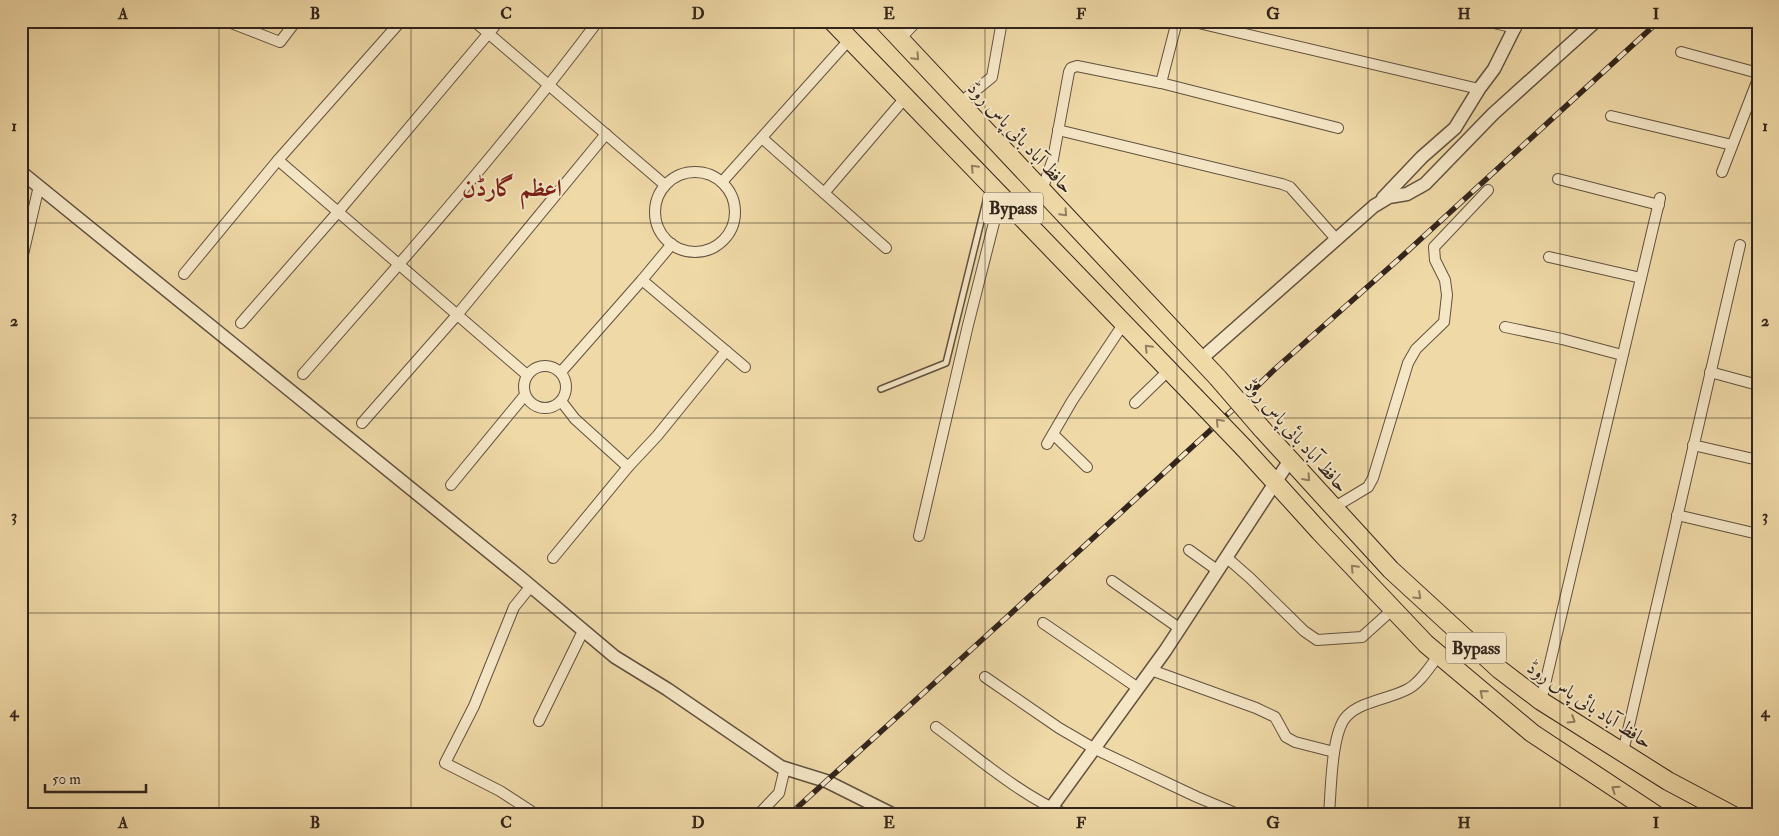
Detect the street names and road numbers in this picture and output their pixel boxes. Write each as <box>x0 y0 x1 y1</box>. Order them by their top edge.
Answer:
street label: حافظ آباد بائی پاس روڈ <box>961 77 1078 200</box>
road number: Bypass <box>983 192 1043 224</box>
street label: حافظ آباد بائی پاس روڈ <box>1238 374 1354 498</box>
road number: Bypass <box>1446 632 1506 664</box>
street label: حافظ آباد بائی پاس روڈ <box>1522 655 1657 755</box>

